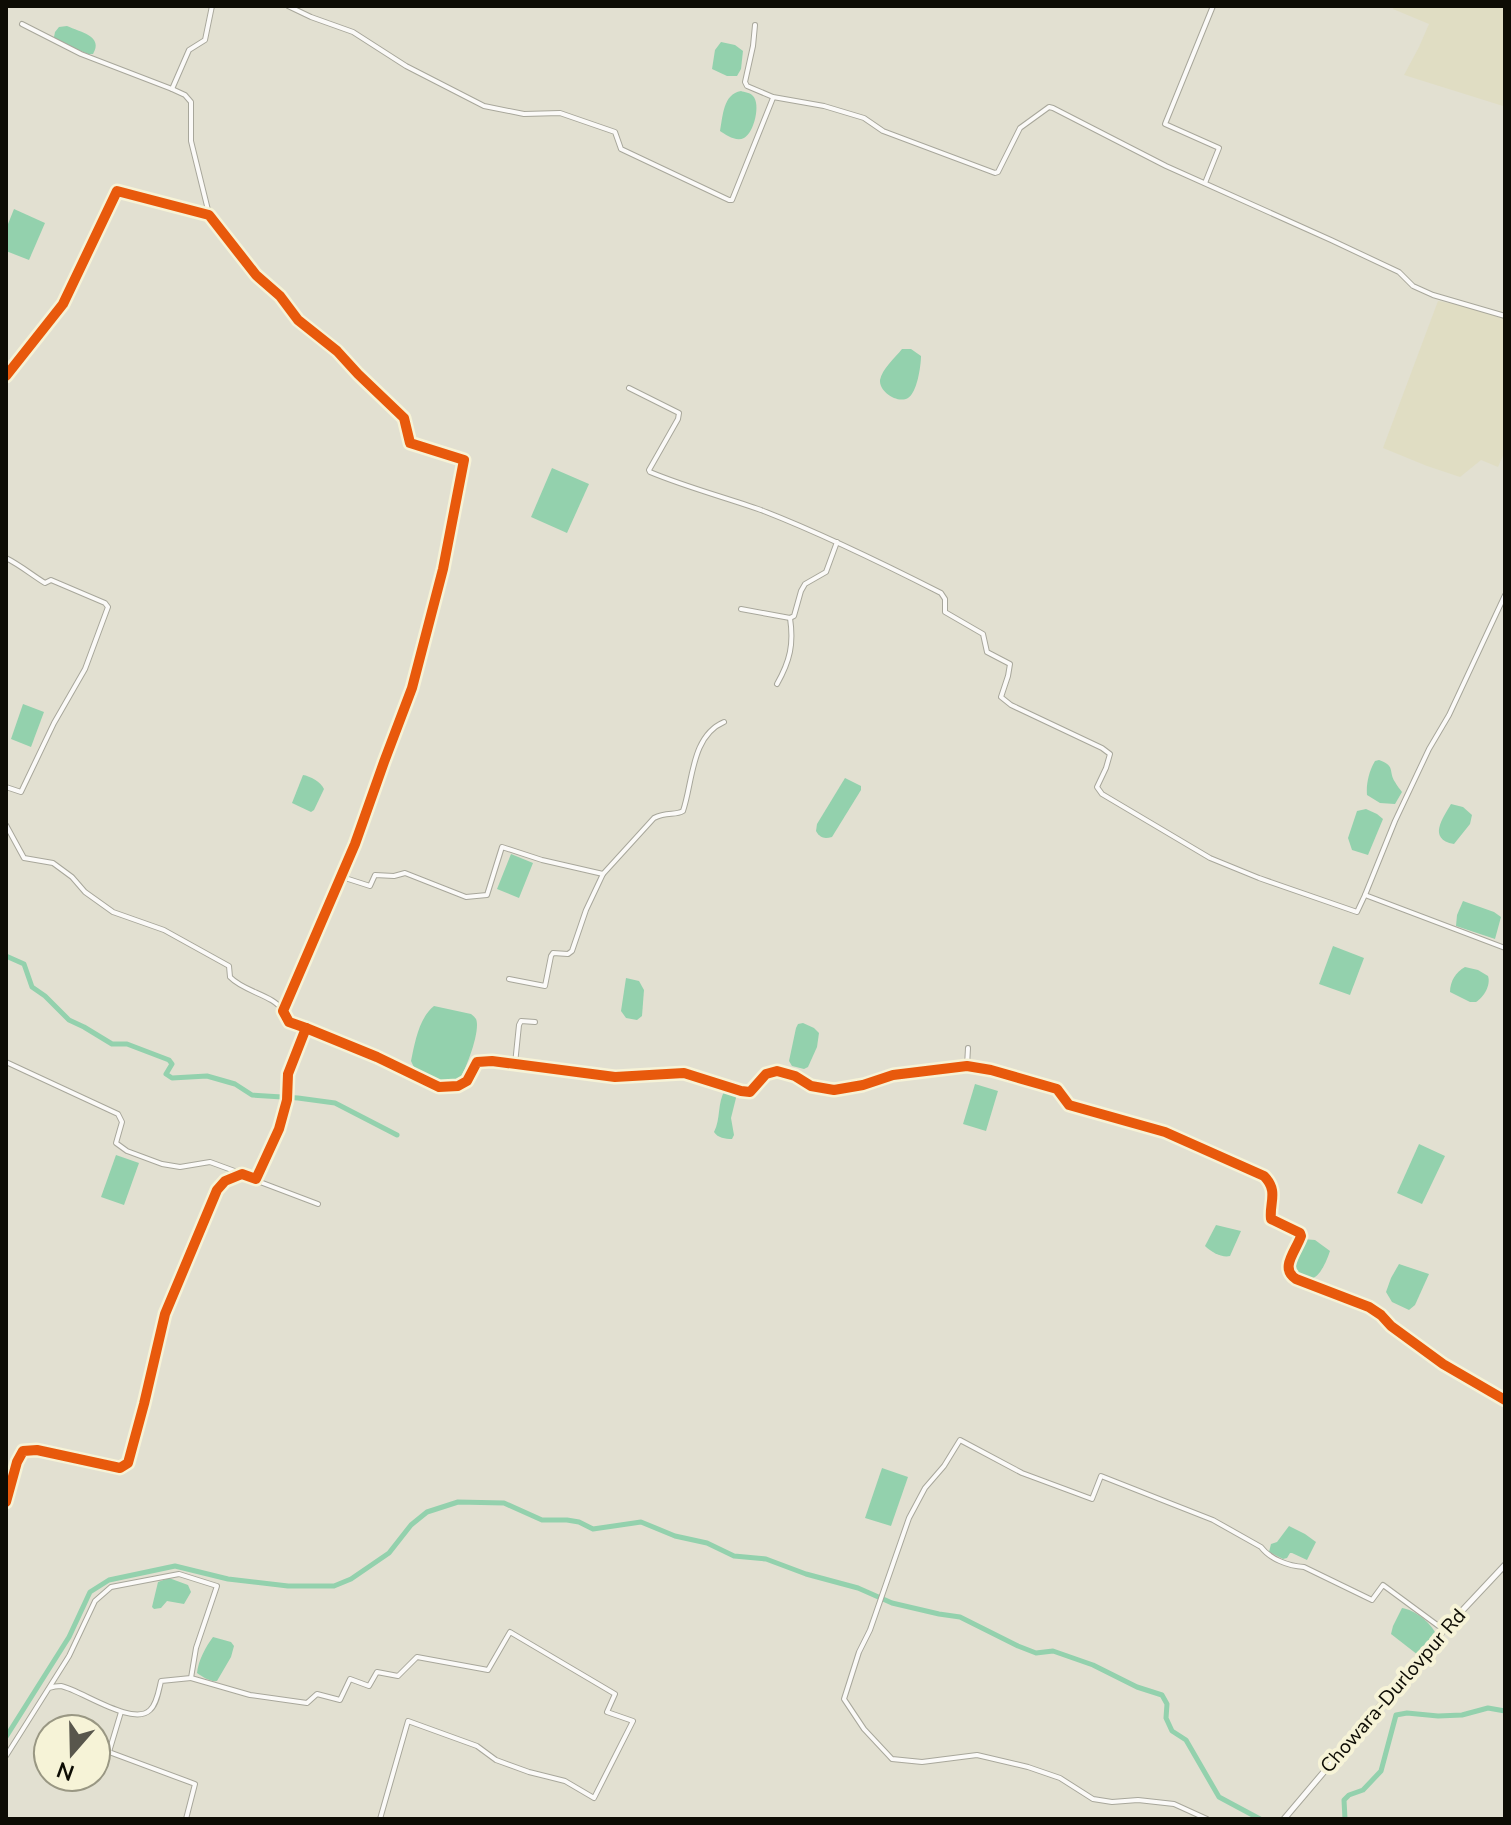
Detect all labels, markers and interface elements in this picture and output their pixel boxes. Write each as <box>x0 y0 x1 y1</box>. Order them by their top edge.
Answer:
street label: Chowara-Durlovpur Rd <box>1314 1603 1472 1779</box>
north arrow <box>32 1713 112 1793</box>
text: N <box>53 1754 78 1788</box>

